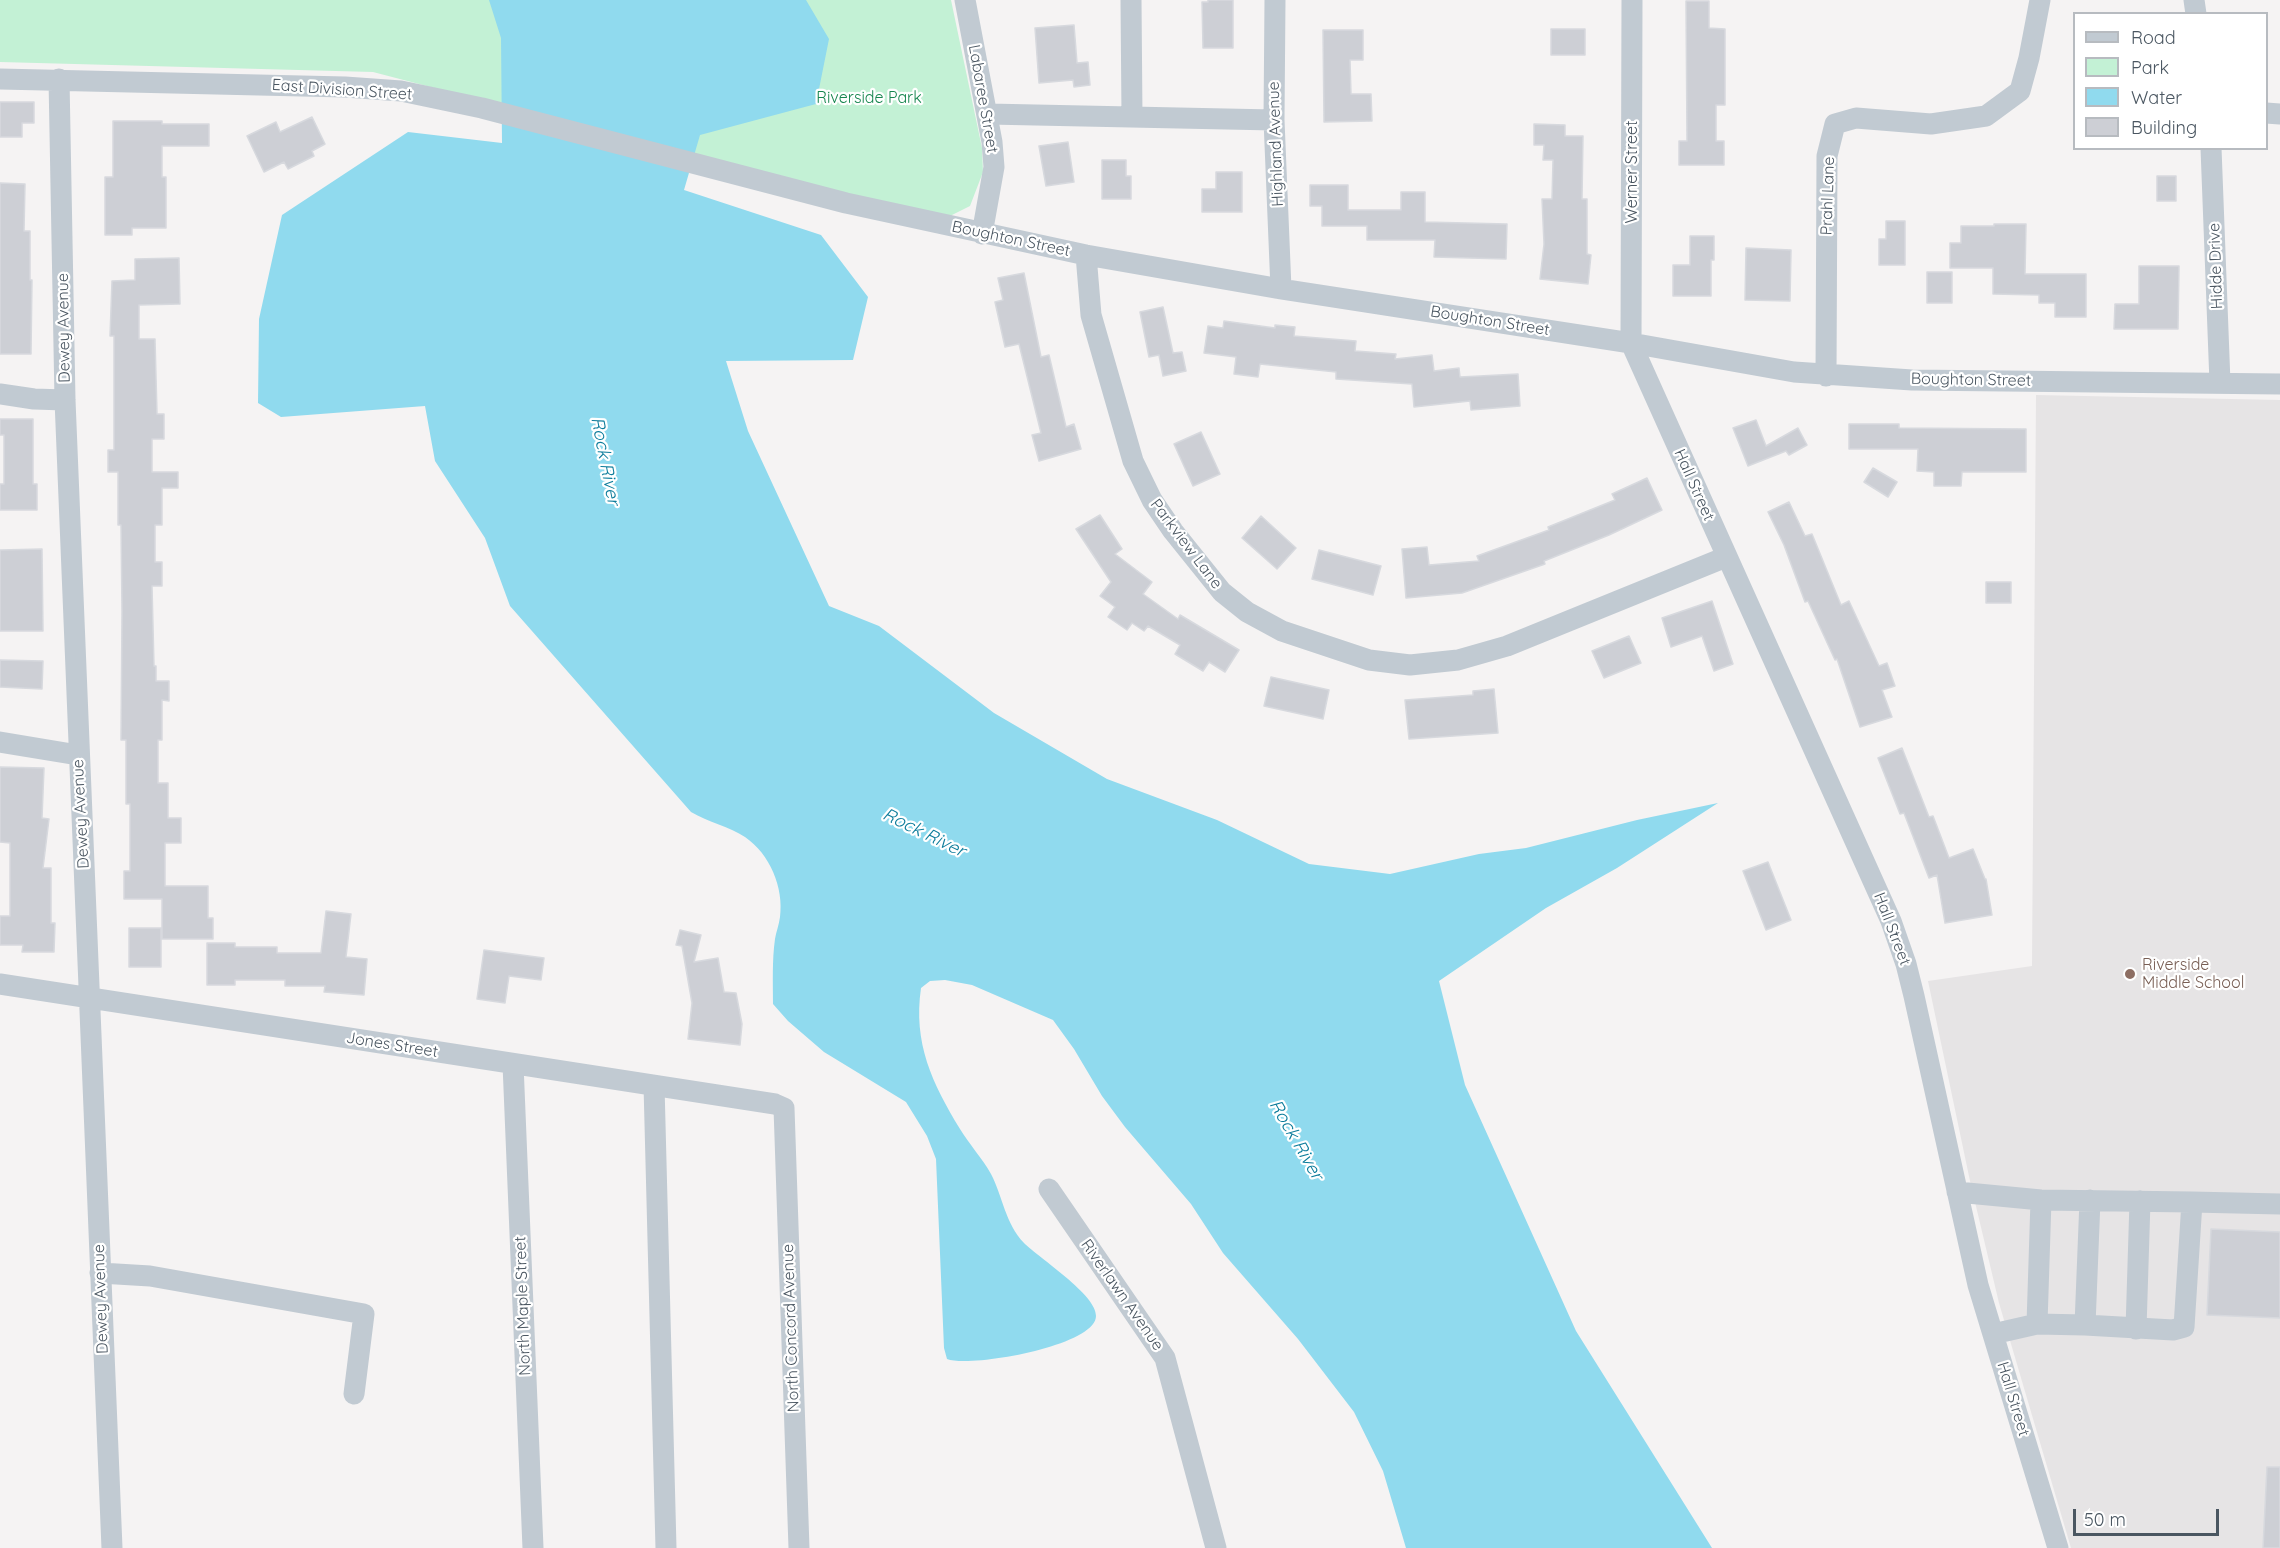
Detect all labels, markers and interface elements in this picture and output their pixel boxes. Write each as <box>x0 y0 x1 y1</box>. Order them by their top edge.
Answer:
legend <box>2073 12 2268 150</box>
text: Road <box>2131 26 2176 49</box>
street label: Labaree Street <box>964 43 1002 155</box>
text: Park <box>2131 56 2169 79</box>
street label: East Division Street <box>271 76 413 104</box>
street label: Highland Avenue <box>1264 81 1288 207</box>
text: Water <box>2131 86 2182 109</box>
park label: Riverside Park <box>816 88 922 108</box>
text: Building <box>2131 116 2197 139</box>
street label: Werner Street <box>1622 121 1642 223</box>
street label: Prahl Lane <box>1817 156 1839 236</box>
street label: Boughton Street <box>950 217 1072 261</box>
street label: Hidde Drive <box>2205 223 2227 309</box>
street label: Dewey Avenue <box>53 273 75 383</box>
street label: Boughton Street <box>1429 302 1551 340</box>
street label: Boughton Street <box>1911 369 2031 391</box>
water label: Rock River <box>586 415 624 507</box>
street label: Hall Street <box>1670 446 1718 524</box>
street label: Parkview Lane <box>1146 495 1226 593</box>
street label: Dewey Avenue <box>69 759 93 869</box>
water label: Rock River <box>879 804 969 862</box>
street label: Hall Street <box>1869 890 1915 968</box>
place label: Riverside Middle School <box>2142 955 2244 993</box>
marker: Riverside Middle School <box>2123 967 2137 981</box>
street label: Jones Street <box>345 1028 439 1062</box>
water label: Rock River <box>1264 1096 1328 1184</box>
street label: North Maple Street <box>511 1236 535 1376</box>
street label: Riverlawn Avenue <box>1076 1236 1168 1354</box>
street label: Dewey Avenue <box>89 1244 113 1354</box>
street label: North Concord Avenue <box>778 1244 804 1412</box>
street label: Hall Street <box>1993 1360 2033 1438</box>
scale bar <box>2076 1497 2222 1535</box>
text: 50 m <box>2084 1508 2126 1531</box>

